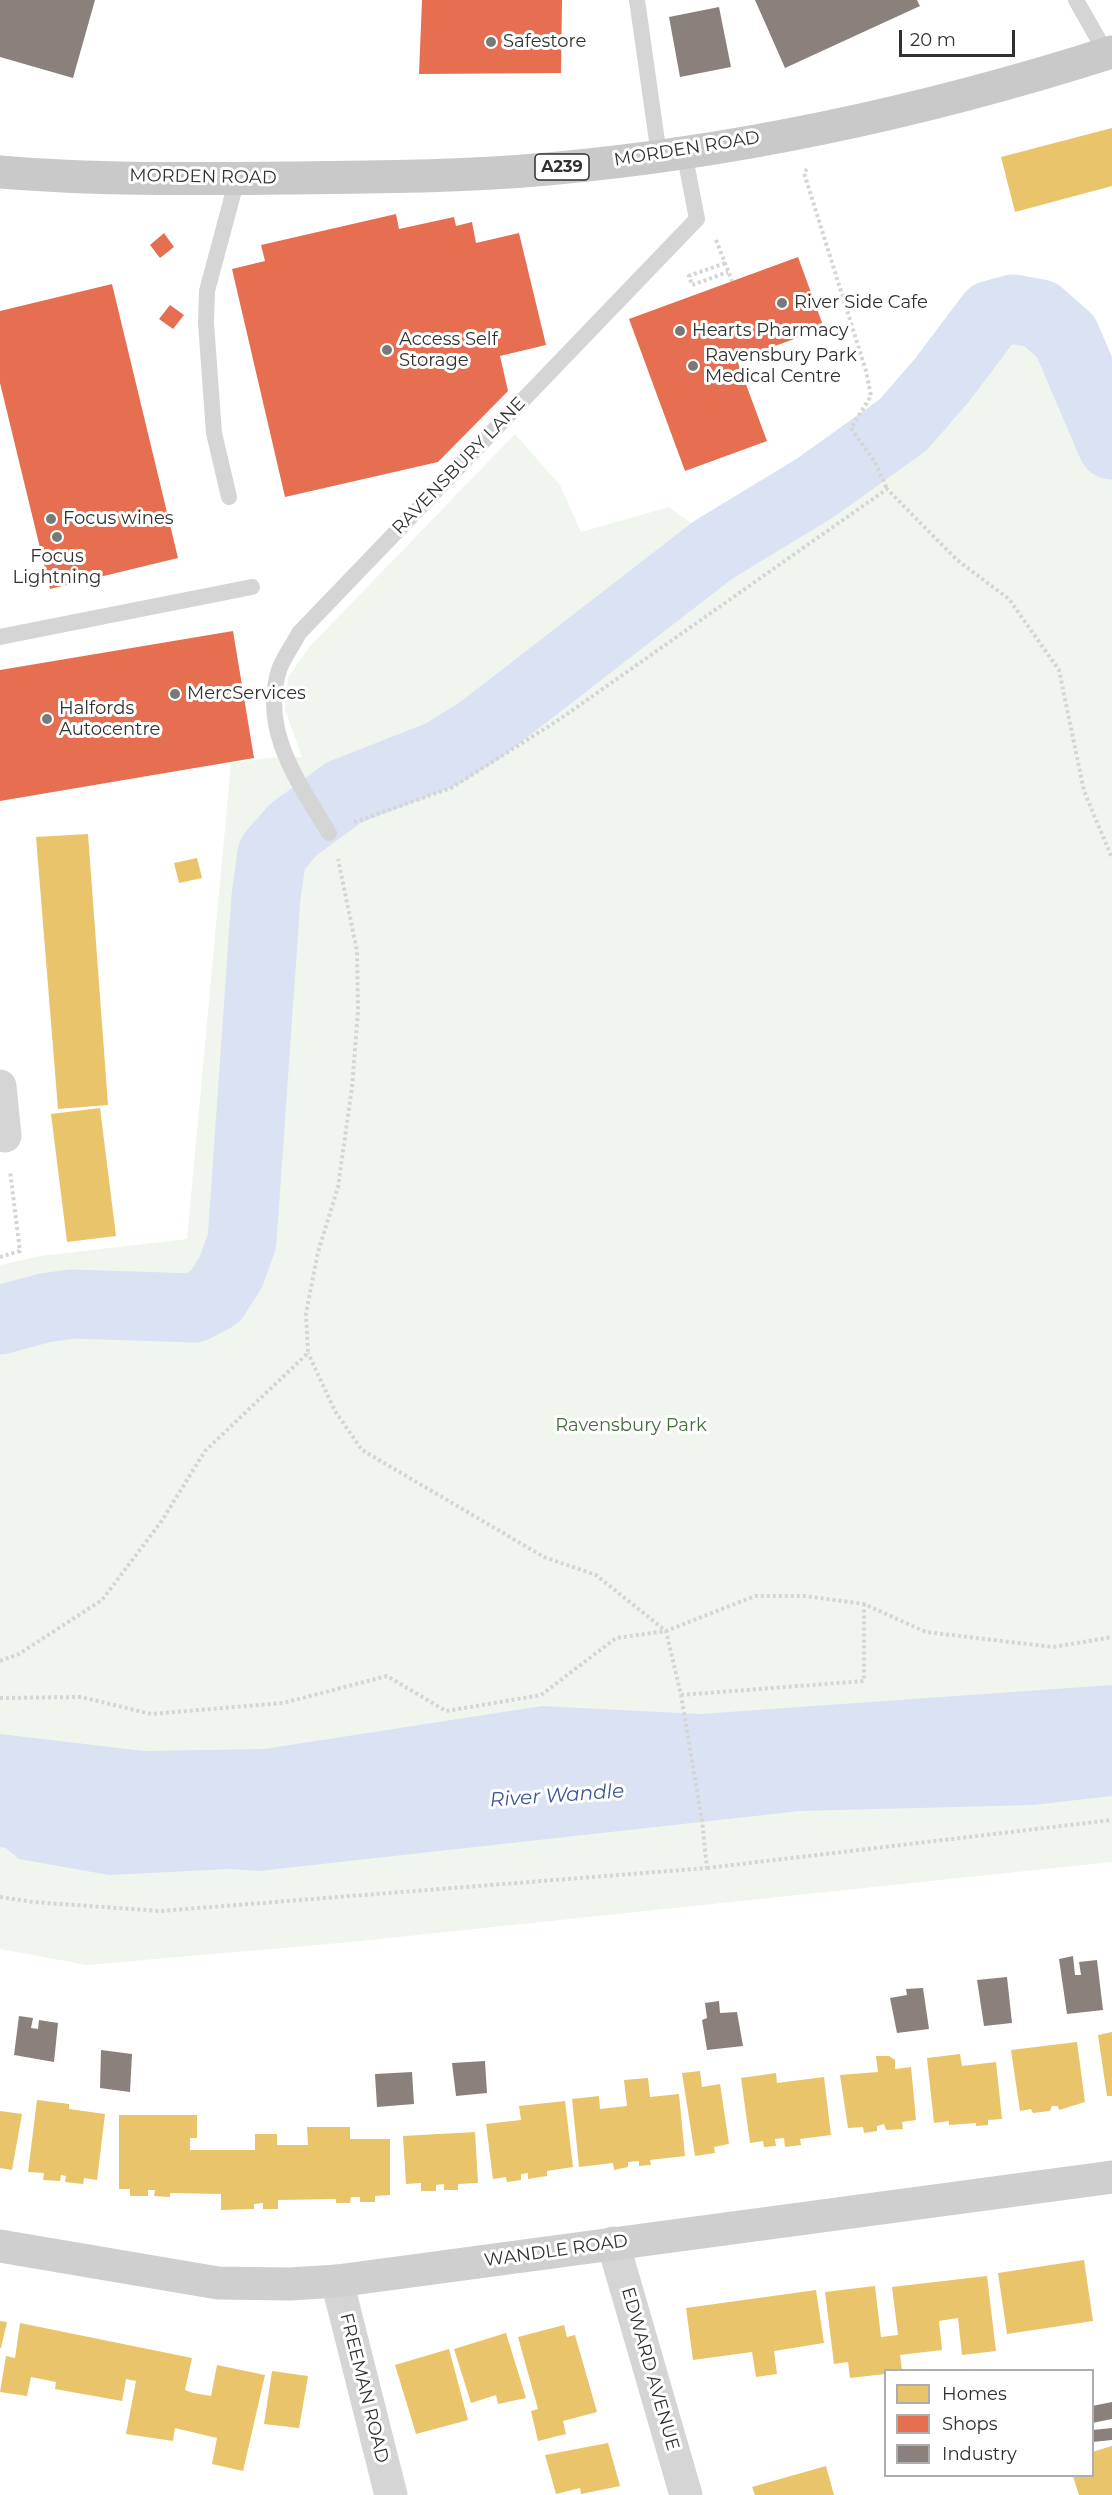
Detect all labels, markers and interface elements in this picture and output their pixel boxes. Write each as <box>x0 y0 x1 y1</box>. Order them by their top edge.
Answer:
scale bar <box>902 18 1018 56</box>
text: 20 m <box>910 29 956 51</box>
place label: Safestore <box>503 31 586 53</box>
marker: Safestore <box>484 35 498 49</box>
street label: MORDEN ROAD <box>613 127 761 171</box>
road number: A239 <box>535 154 589 180</box>
street label: MORDEN ROAD <box>129 165 277 189</box>
place label: River Side Cafe <box>794 292 928 314</box>
marker: River Side Cafe <box>775 296 789 310</box>
place label: Hearts Pharmacy <box>692 320 848 342</box>
marker: Hearts Pharmacy <box>673 324 687 338</box>
place label: Access Self Storage <box>399 329 498 372</box>
marker: Access Self Storage <box>380 343 394 357</box>
place label: Ravensbury Park Medical Centre <box>705 345 857 388</box>
marker: Ravensbury Park Medical Centre <box>686 359 700 373</box>
street label: RAVENSBURY LANE <box>388 393 530 539</box>
place label: Focus wines <box>63 508 174 530</box>
marker: Focus wines <box>44 512 58 526</box>
marker: Focus Lightning <box>50 530 64 544</box>
place label: Focus Lightning <box>13 546 101 588</box>
place label: MercServices <box>187 683 306 705</box>
marker: MercServices <box>168 687 182 701</box>
place label: Halfords Autocentre <box>59 698 160 740</box>
marker: Halfords Autocentre <box>40 712 54 726</box>
park label: Ravensbury Park <box>555 1415 707 1437</box>
water label: River Wandle <box>489 1779 625 1813</box>
street label: WANDLE ROAD <box>483 2230 629 2272</box>
street label: EDWARD AVENUE <box>616 2285 684 2453</box>
street label: FREEMAN ROAD <box>335 2311 393 2465</box>
legend <box>884 2369 1094 2477</box>
text: Homes <box>942 2383 1007 2405</box>
text: Shops <box>942 2413 998 2435</box>
text: Industry <box>942 2443 1017 2465</box>

